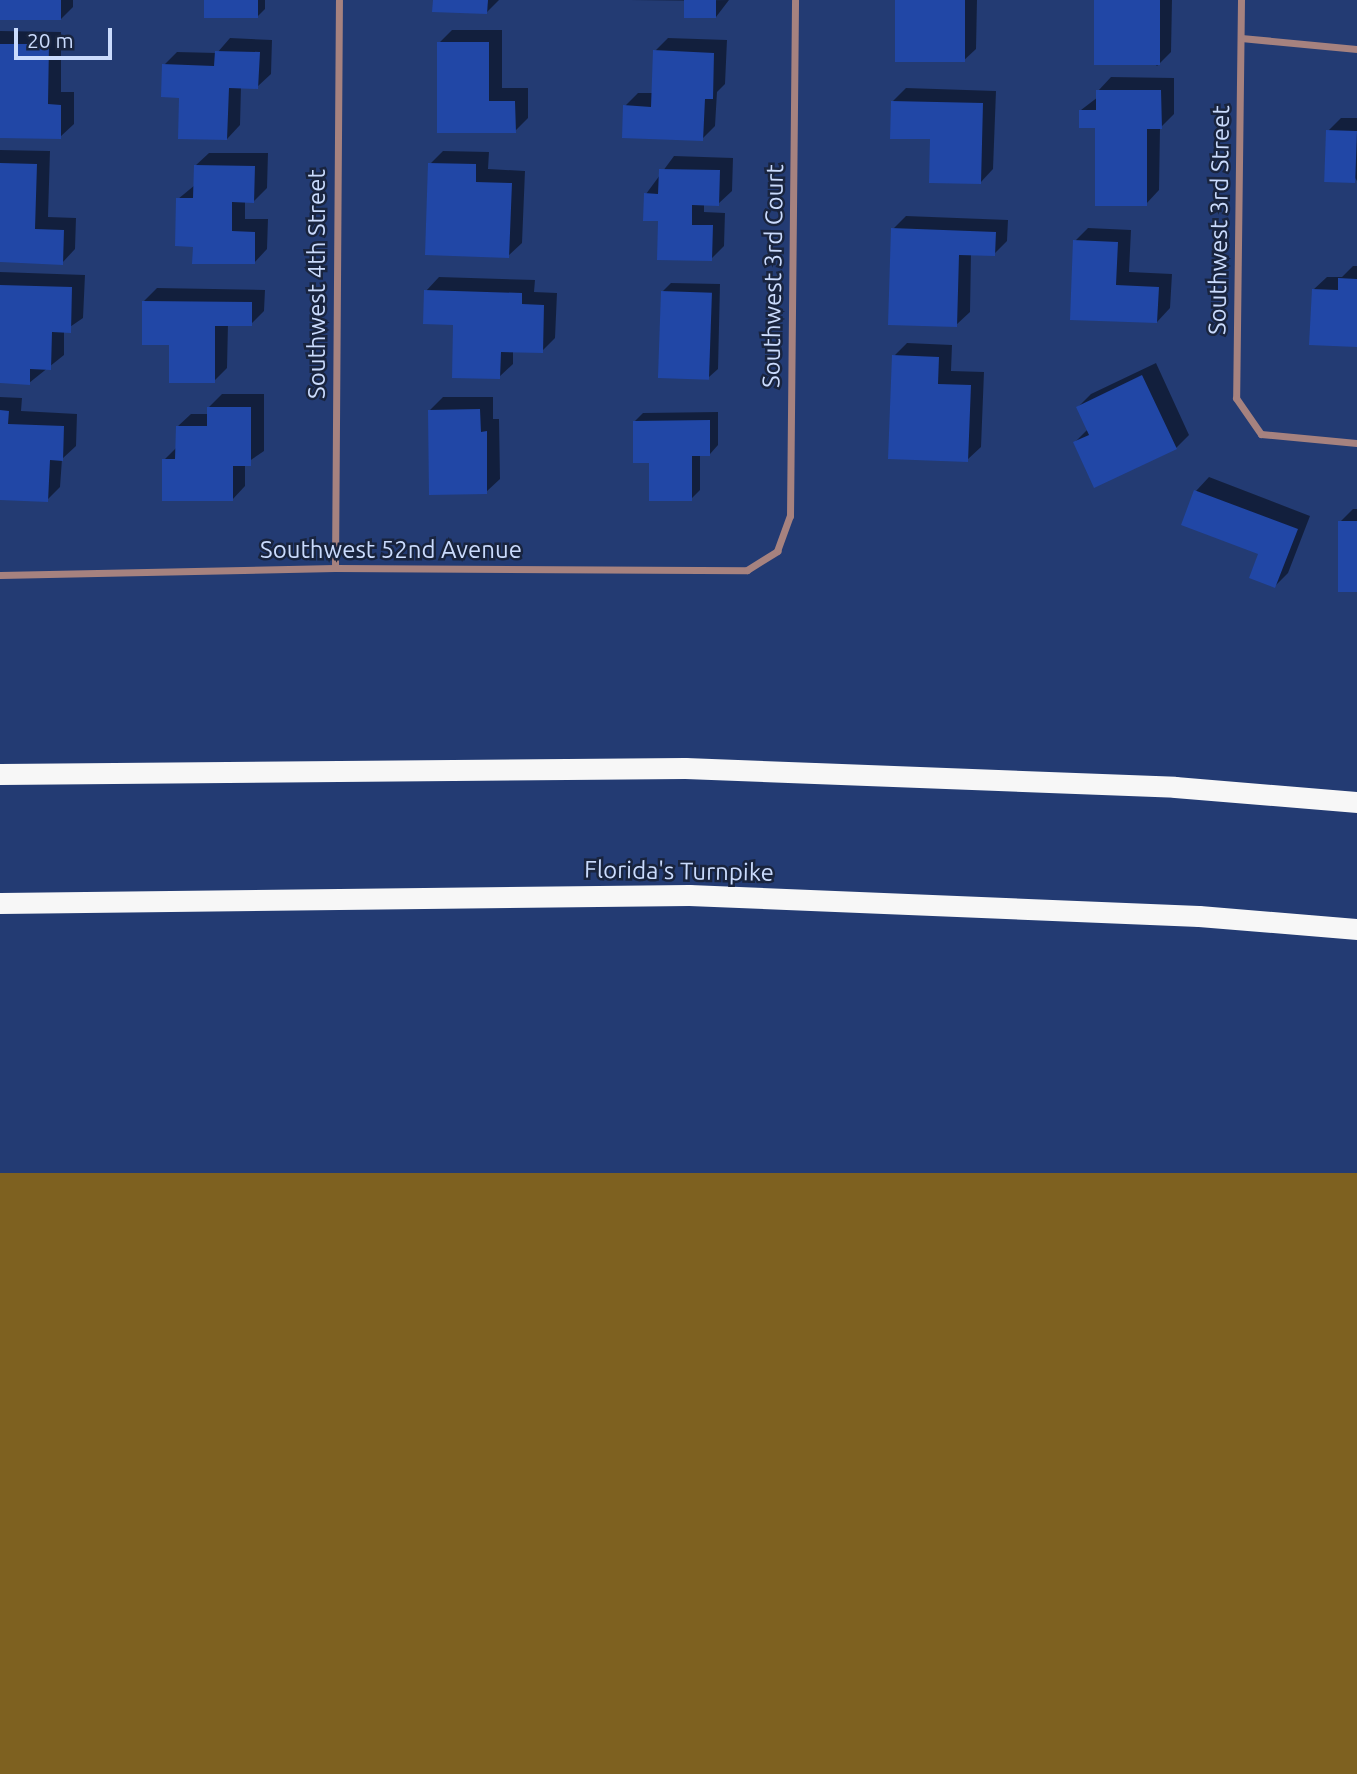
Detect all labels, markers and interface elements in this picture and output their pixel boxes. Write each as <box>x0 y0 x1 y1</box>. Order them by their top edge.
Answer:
scale bar <box>18 14 116 58</box>
text: 20 m <box>27 28 74 52</box>
street label: Southwest 3rd Street <box>1203 105 1235 335</box>
street label: Southwest 3rd Court <box>757 164 789 388</box>
street label: Southwest 4th Street <box>303 169 331 399</box>
street label: Southwest 52nd Avenue <box>260 536 522 564</box>
street label: Florida's Turnpike <box>584 855 774 887</box>

